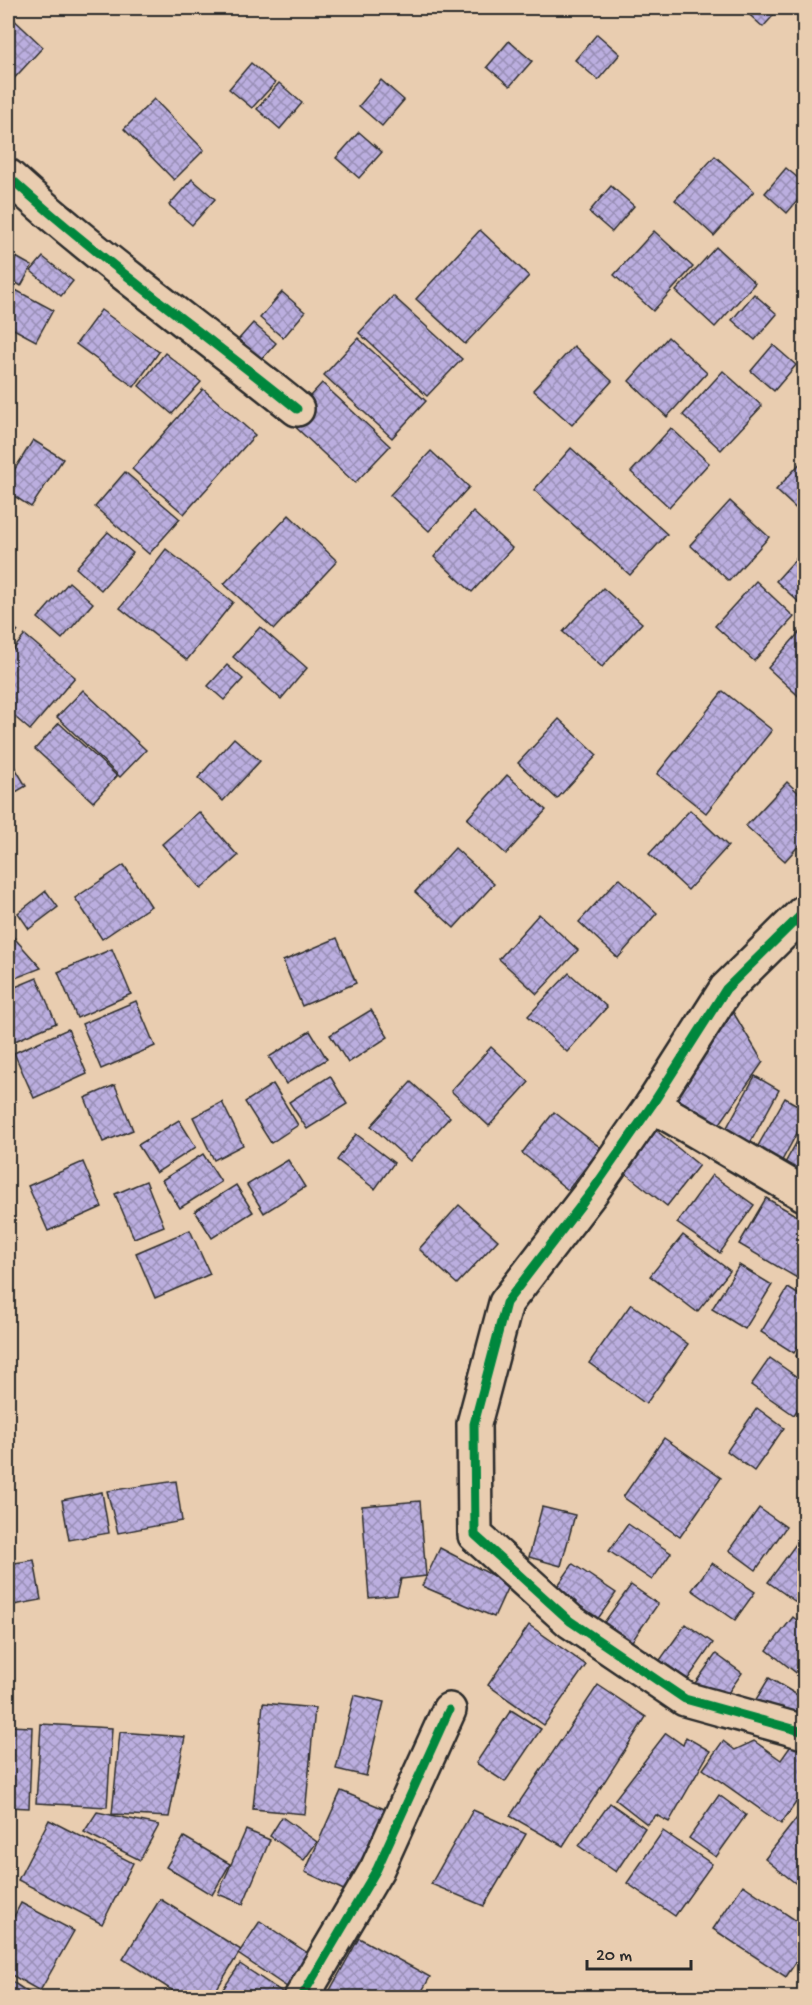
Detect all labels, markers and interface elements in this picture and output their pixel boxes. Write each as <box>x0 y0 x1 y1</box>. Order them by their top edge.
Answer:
scale bar <box>587 1933 690 1971</box>
text: 20 m <box>596 1946 632 1967</box>

